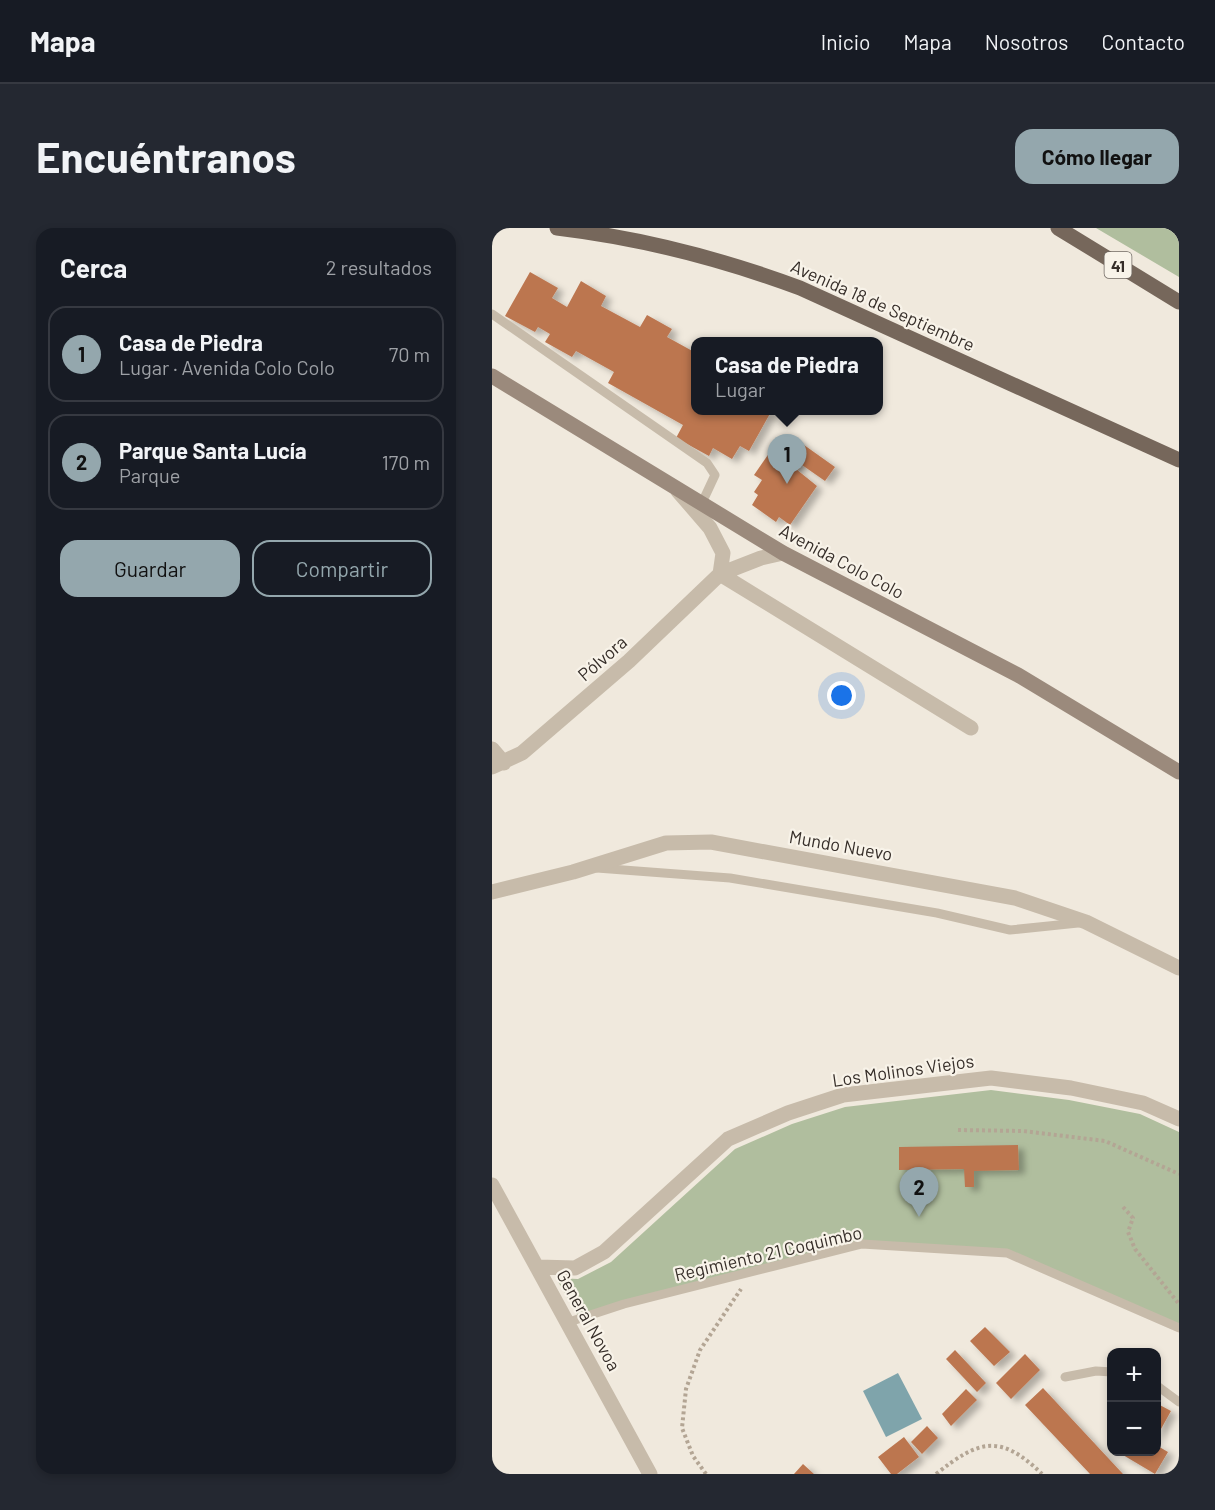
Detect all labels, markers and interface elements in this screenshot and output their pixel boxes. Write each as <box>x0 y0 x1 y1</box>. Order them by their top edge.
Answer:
text: Mapa <box>30 24 96 58</box>
text: Inicio <box>821 29 871 54</box>
text: Mapa <box>904 29 952 54</box>
text: Nosotros <box>985 29 1068 54</box>
text: Contacto <box>1101 29 1185 54</box>
button: Cómo llegar <box>1015 129 1179 184</box>
text: Encuéntranos <box>36 131 296 181</box>
text: Cerca <box>60 252 127 283</box>
road number: 41 <box>1104 252 1132 278</box>
street label: Avenida 18 de Septiembre <box>788 254 978 356</box>
text: 2 resultados <box>326 255 432 279</box>
text: Casa de Piedra <box>119 329 263 355</box>
popup <box>691 337 883 415</box>
text: 1 <box>78 342 85 366</box>
text: 70 m <box>389 342 430 366</box>
text: Casa de Piedra <box>715 351 859 377</box>
text: Lugar · Avenida Colo Colo <box>119 355 335 379</box>
text: Lugar <box>715 377 765 401</box>
pin: 1 <box>768 434 806 484</box>
text: Parque Santa Lucía <box>119 437 307 463</box>
text: 2 <box>76 450 87 474</box>
text: 170 m <box>382 450 430 474</box>
text: Parque <box>119 463 180 487</box>
street label: Avenida Colo Colo <box>776 519 908 603</box>
button: Guardar <box>60 540 240 597</box>
button: Compartir <box>252 540 432 597</box>
street label: Pólvora <box>573 631 631 685</box>
your location <box>827 681 856 710</box>
street label: Mundo Nuevo <box>788 825 894 865</box>
street label: Los Molinos Viejos <box>831 1049 975 1091</box>
pin: 2 <box>900 1168 938 1217</box>
street label: Regimiento 21 Coquimbo <box>672 1221 864 1285</box>
street label: General Novoa <box>552 1266 626 1374</box>
map controls <box>1107 1348 1161 1456</box>
button: + <box>1107 1348 1161 1402</box>
button: − <box>1107 1402 1161 1456</box>

